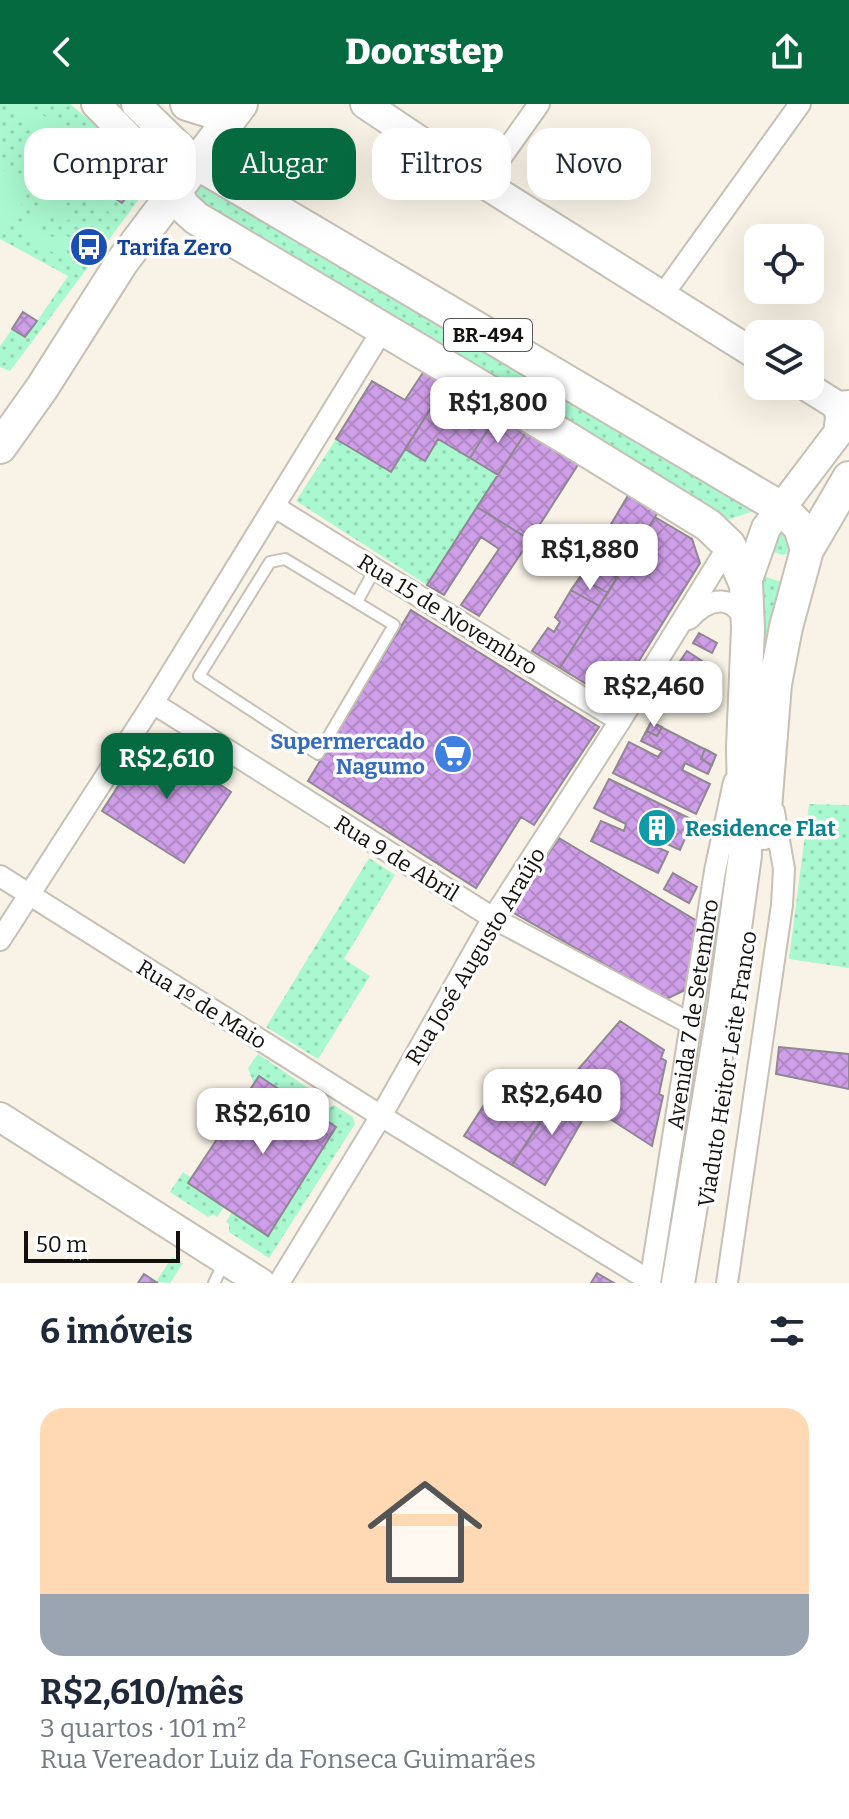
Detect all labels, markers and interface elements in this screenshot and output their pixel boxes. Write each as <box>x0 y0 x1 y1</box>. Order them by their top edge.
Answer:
icon: back <box>40 30 84 74</box>
text: Doorstep <box>345 30 504 74</box>
icon: share <box>765 30 809 74</box>
chip: Comprar <box>24 128 196 200</box>
chip: Alugar <box>212 128 356 200</box>
chip: Filtros <box>372 128 511 200</box>
chip: Novo <box>527 128 651 200</box>
map controls <box>744 224 824 400</box>
button: locate <box>744 224 824 304</box>
bus stop icon: Tarifa Zero <box>68 226 110 268</box>
place label: Tarifa Zero <box>117 234 232 261</box>
road number: BR-494 <box>444 319 532 351</box>
button: layers <box>744 320 824 400</box>
pin: R$1,800 <box>424 377 572 445</box>
text: R$1,800 <box>448 387 548 418</box>
pin: R$1,880 <box>516 524 664 592</box>
text: R$1,880 <box>541 534 639 565</box>
street label: Rua 15 de Novembro <box>353 548 543 681</box>
pin: R$2,460 <box>580 661 728 729</box>
text: R$2,460 <box>603 671 705 702</box>
place label: Supermercado Nagumo <box>270 728 425 780</box>
pin: R$2,610 <box>93 733 241 801</box>
supermarket icon: Supermercado Nagumo <box>432 733 474 775</box>
text: R$2,610 <box>119 743 215 774</box>
building icon: Residence Flat <box>636 807 678 849</box>
street label: Rua 9 de Abril <box>330 810 464 907</box>
place label: Residence Flat <box>685 815 836 842</box>
street label: Rua José Augusto Araújo <box>400 843 551 1070</box>
street label: Avenida 7 de Setembro <box>661 897 724 1131</box>
street label: Viaduto Heitor Leite Franco <box>692 929 763 1209</box>
street label: Rua 1º de Maio <box>132 954 272 1055</box>
pin: R$2,640 <box>478 1069 626 1137</box>
text: R$2,640 <box>501 1079 603 1110</box>
pin: R$2,610 <box>189 1088 337 1156</box>
text: R$2,610 <box>215 1098 311 1129</box>
scale bar <box>24 1227 180 1263</box>
text: 50 m <box>36 1231 87 1258</box>
icon: filters <box>765 1309 809 1353</box>
text: 6 imóveis <box>40 1311 193 1352</box>
icon: home <box>353 1460 497 1604</box>
text: R$2,610/mês <box>40 1672 244 1713</box>
text: 3 quartos · 101 m² <box>40 1713 246 1744</box>
text: Rua Vereador Luiz da Fonseca Guimarães <box>40 1744 536 1775</box>

